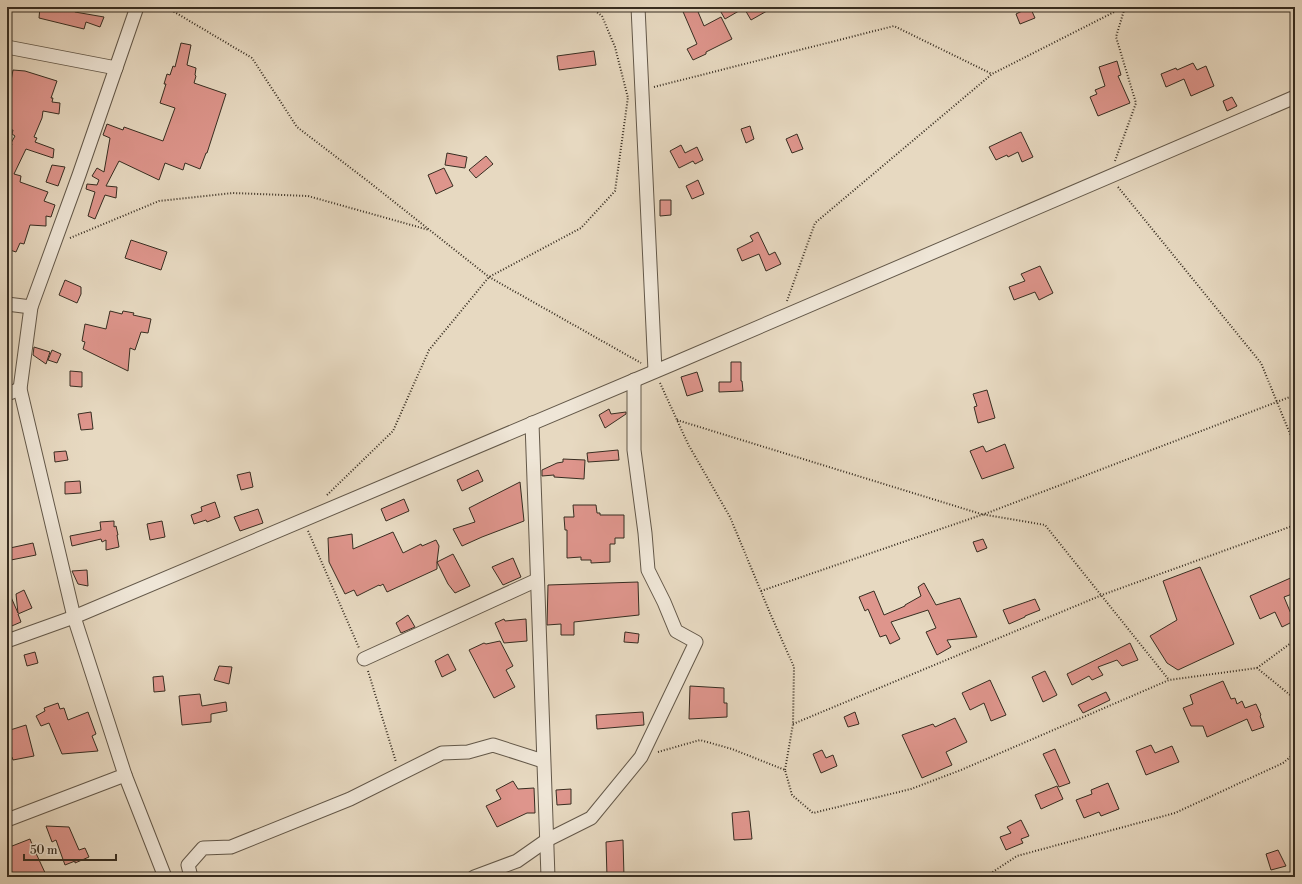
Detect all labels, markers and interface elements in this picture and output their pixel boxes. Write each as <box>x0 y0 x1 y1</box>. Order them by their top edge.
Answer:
scale bar <box>24 836 116 862</box>
text: 50 m <box>30 843 58 858</box>

